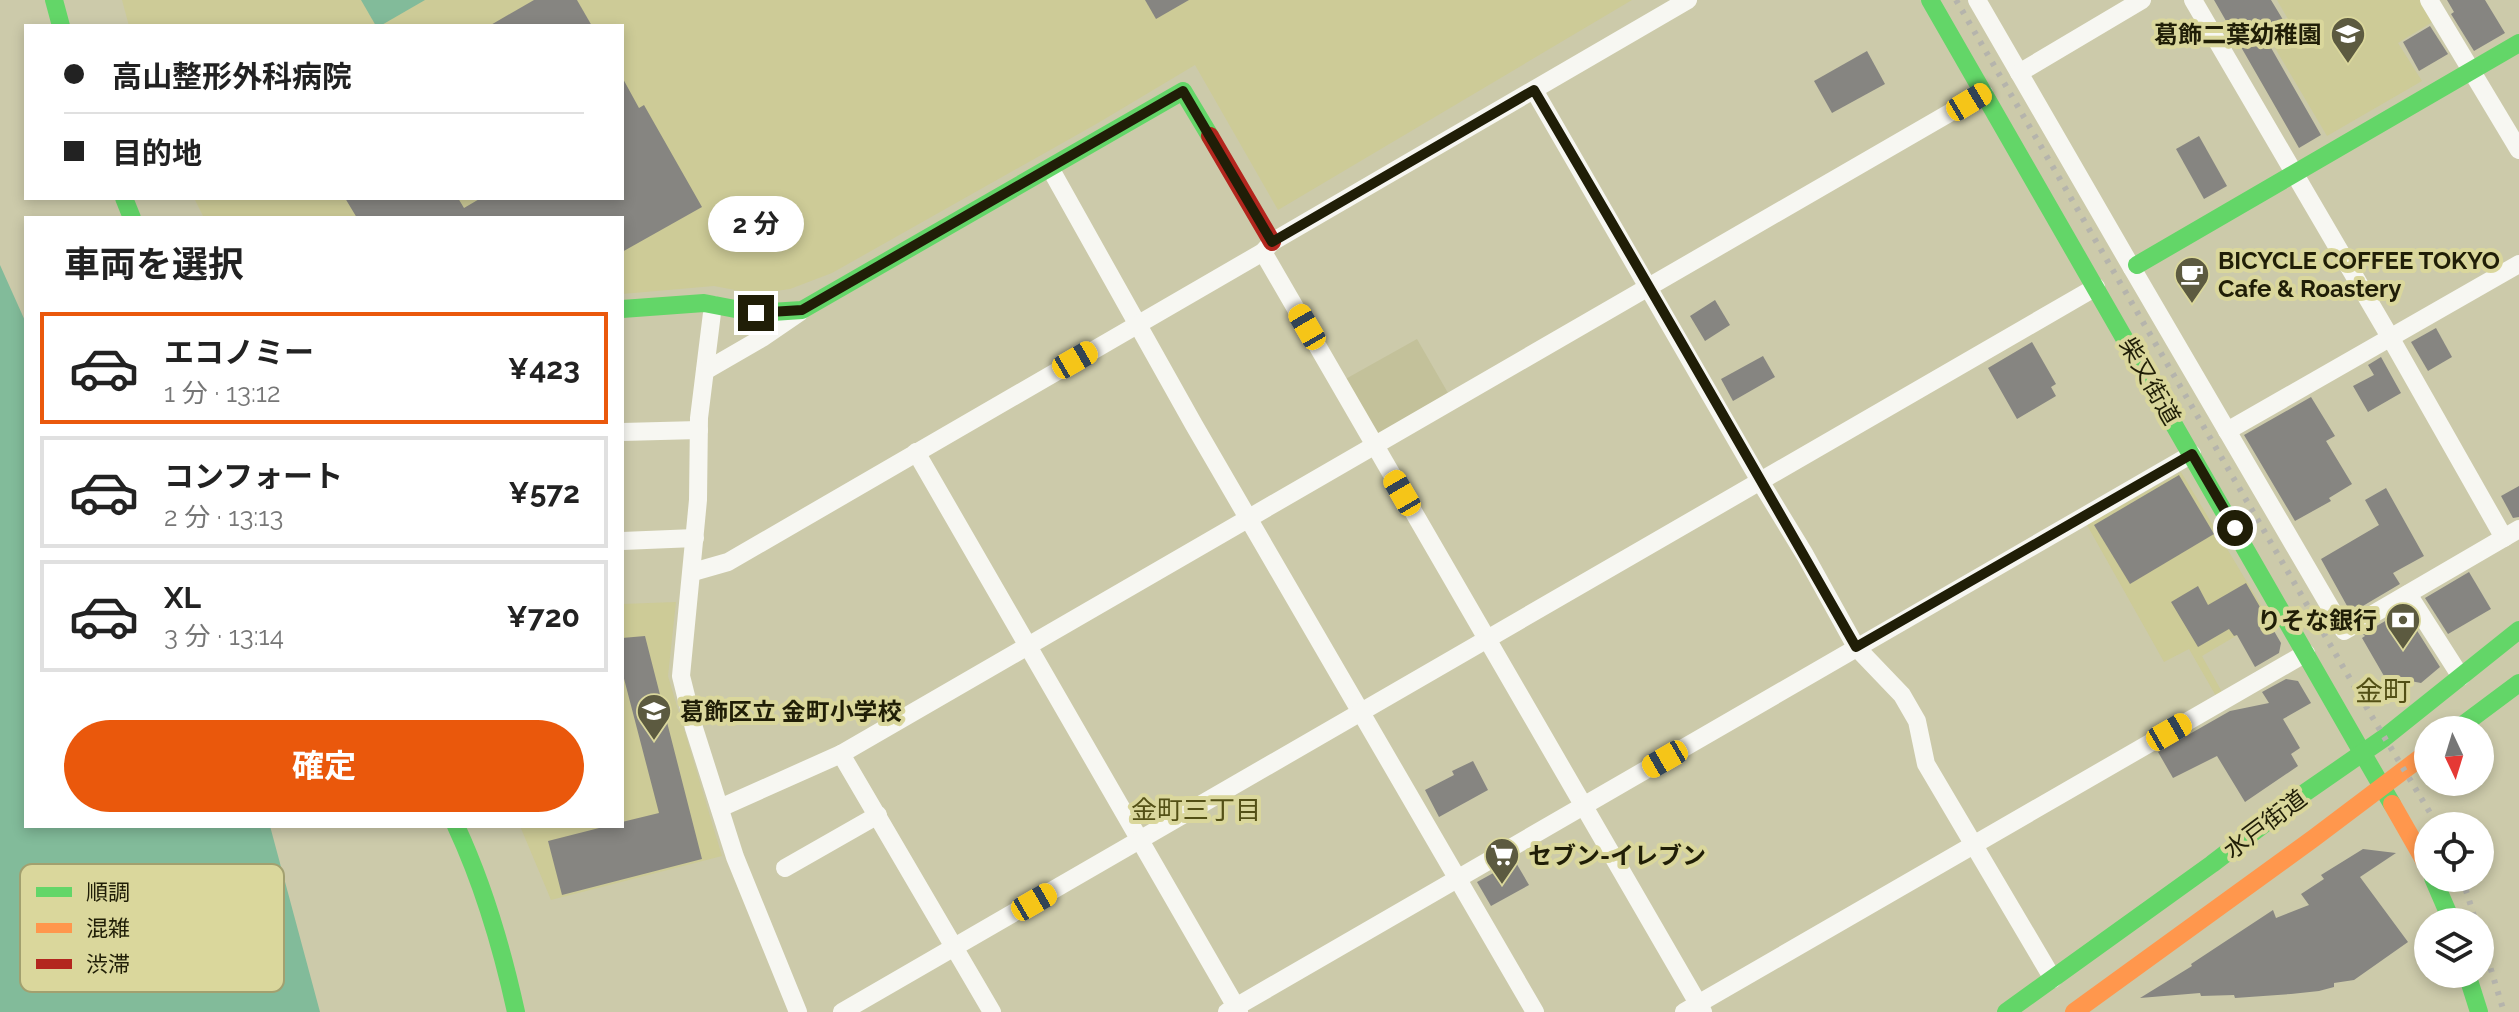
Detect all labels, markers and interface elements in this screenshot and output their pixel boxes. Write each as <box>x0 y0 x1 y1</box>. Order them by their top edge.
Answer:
school or university icon: 葛飾二葉幼稚園 <box>2329 15 2367 65</box>
place label: 葛飾二葉幼稚園 <box>2154 20 2322 49</box>
text: 高山整形外科病院 <box>112 59 352 94</box>
car <box>1942 79 1996 125</box>
text: 目的地 <box>112 136 202 171</box>
callout: 2 分 <box>708 197 804 253</box>
text: 2 分 <box>733 209 779 239</box>
text: 車両を選択 <box>64 243 244 285</box>
place label: BICYCLE COFFEE TOKYO Cafe & Roastery <box>2218 246 2500 303</box>
cafe icon: BICYCLE COFFEE TOKYO Cafe & Roastery <box>2173 255 2211 305</box>
route end <box>738 295 774 331</box>
car <box>1285 300 1329 354</box>
icon: car <box>68 332 140 404</box>
street label: 柴又街道 <box>2113 332 2187 430</box>
text: エコノミー <box>164 335 314 370</box>
car <box>1048 338 1102 382</box>
text: ¥423 <box>508 351 580 386</box>
text: 1 分 · 13:12 <box>164 378 281 408</box>
icon: car <box>68 456 140 528</box>
text: コンフォート <box>164 459 343 494</box>
car <box>1380 466 1424 520</box>
text: ¥572 <box>508 475 580 510</box>
text: 2 分 · 13:13 <box>164 502 283 532</box>
route start <box>2217 510 2253 546</box>
icon: car <box>68 580 140 652</box>
text: XL <box>164 580 201 615</box>
text: ¥720 <box>506 599 580 634</box>
bank icon: りそな銀行 <box>2384 601 2422 651</box>
place label: りそな銀行 <box>2257 606 2377 635</box>
text: 3 分 · 13:14 <box>164 621 284 651</box>
district label: 金町 <box>2355 675 2411 708</box>
school or university icon: 葛飾区立 金町小学校 <box>635 692 673 742</box>
place label: 葛飾区立 金町小学校 <box>680 697 902 726</box>
car <box>2142 710 2196 754</box>
north arrow <box>2414 716 2494 796</box>
map controls <box>2414 716 2494 988</box>
button: 確定 <box>64 720 584 812</box>
car <box>1638 737 1692 781</box>
street label: 水戸街道 <box>2218 784 2312 864</box>
district label: 金町三丁目 <box>1131 795 1261 825</box>
button: locate <box>2414 812 2494 892</box>
supermarket icon: セブン-イレブン <box>1483 836 1521 886</box>
place label: セブン-イレブン <box>1528 841 1706 870</box>
legend <box>20 864 284 992</box>
text: 順調 <box>86 879 130 905</box>
car <box>1007 880 1061 924</box>
button: layers <box>2414 908 2494 988</box>
text: 混雑 <box>86 915 130 941</box>
text: 渋滞 <box>86 951 130 977</box>

